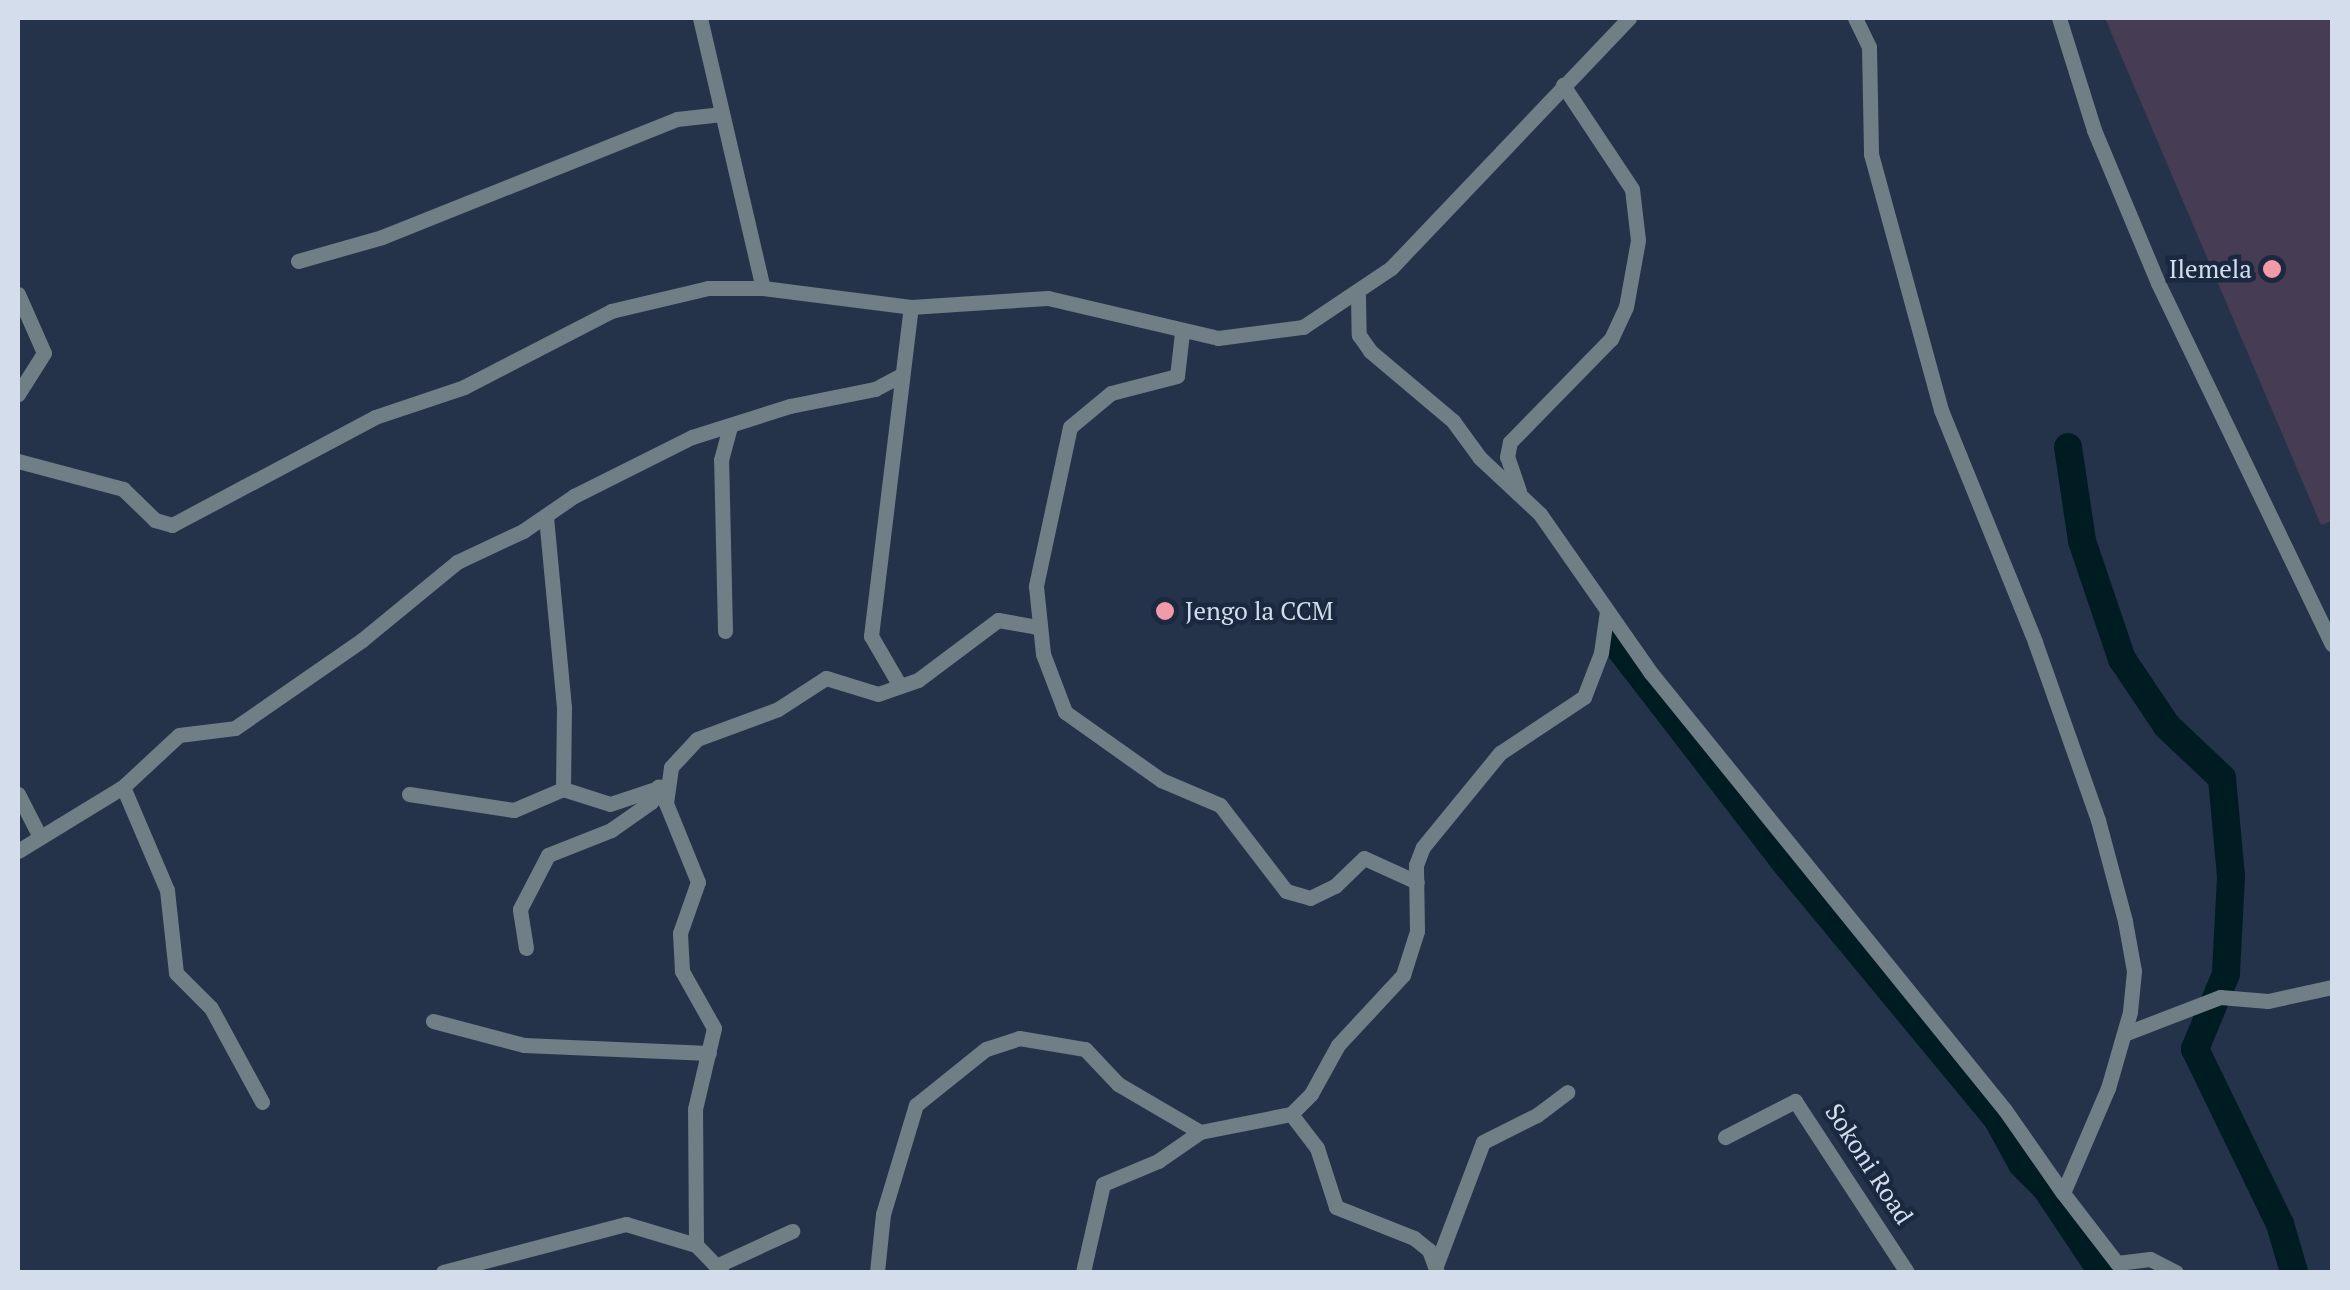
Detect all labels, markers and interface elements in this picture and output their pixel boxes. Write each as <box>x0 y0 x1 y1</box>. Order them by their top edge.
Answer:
place label: Ilemela <box>2169 254 2252 284</box>
marker: Ilemela <box>2261 258 2283 280</box>
place label: Jengo la CCM <box>1185 596 1333 626</box>
marker: Jengo la CCM <box>1154 600 1176 622</box>
street label: Sokoni Road <box>1819 1098 1919 1230</box>

